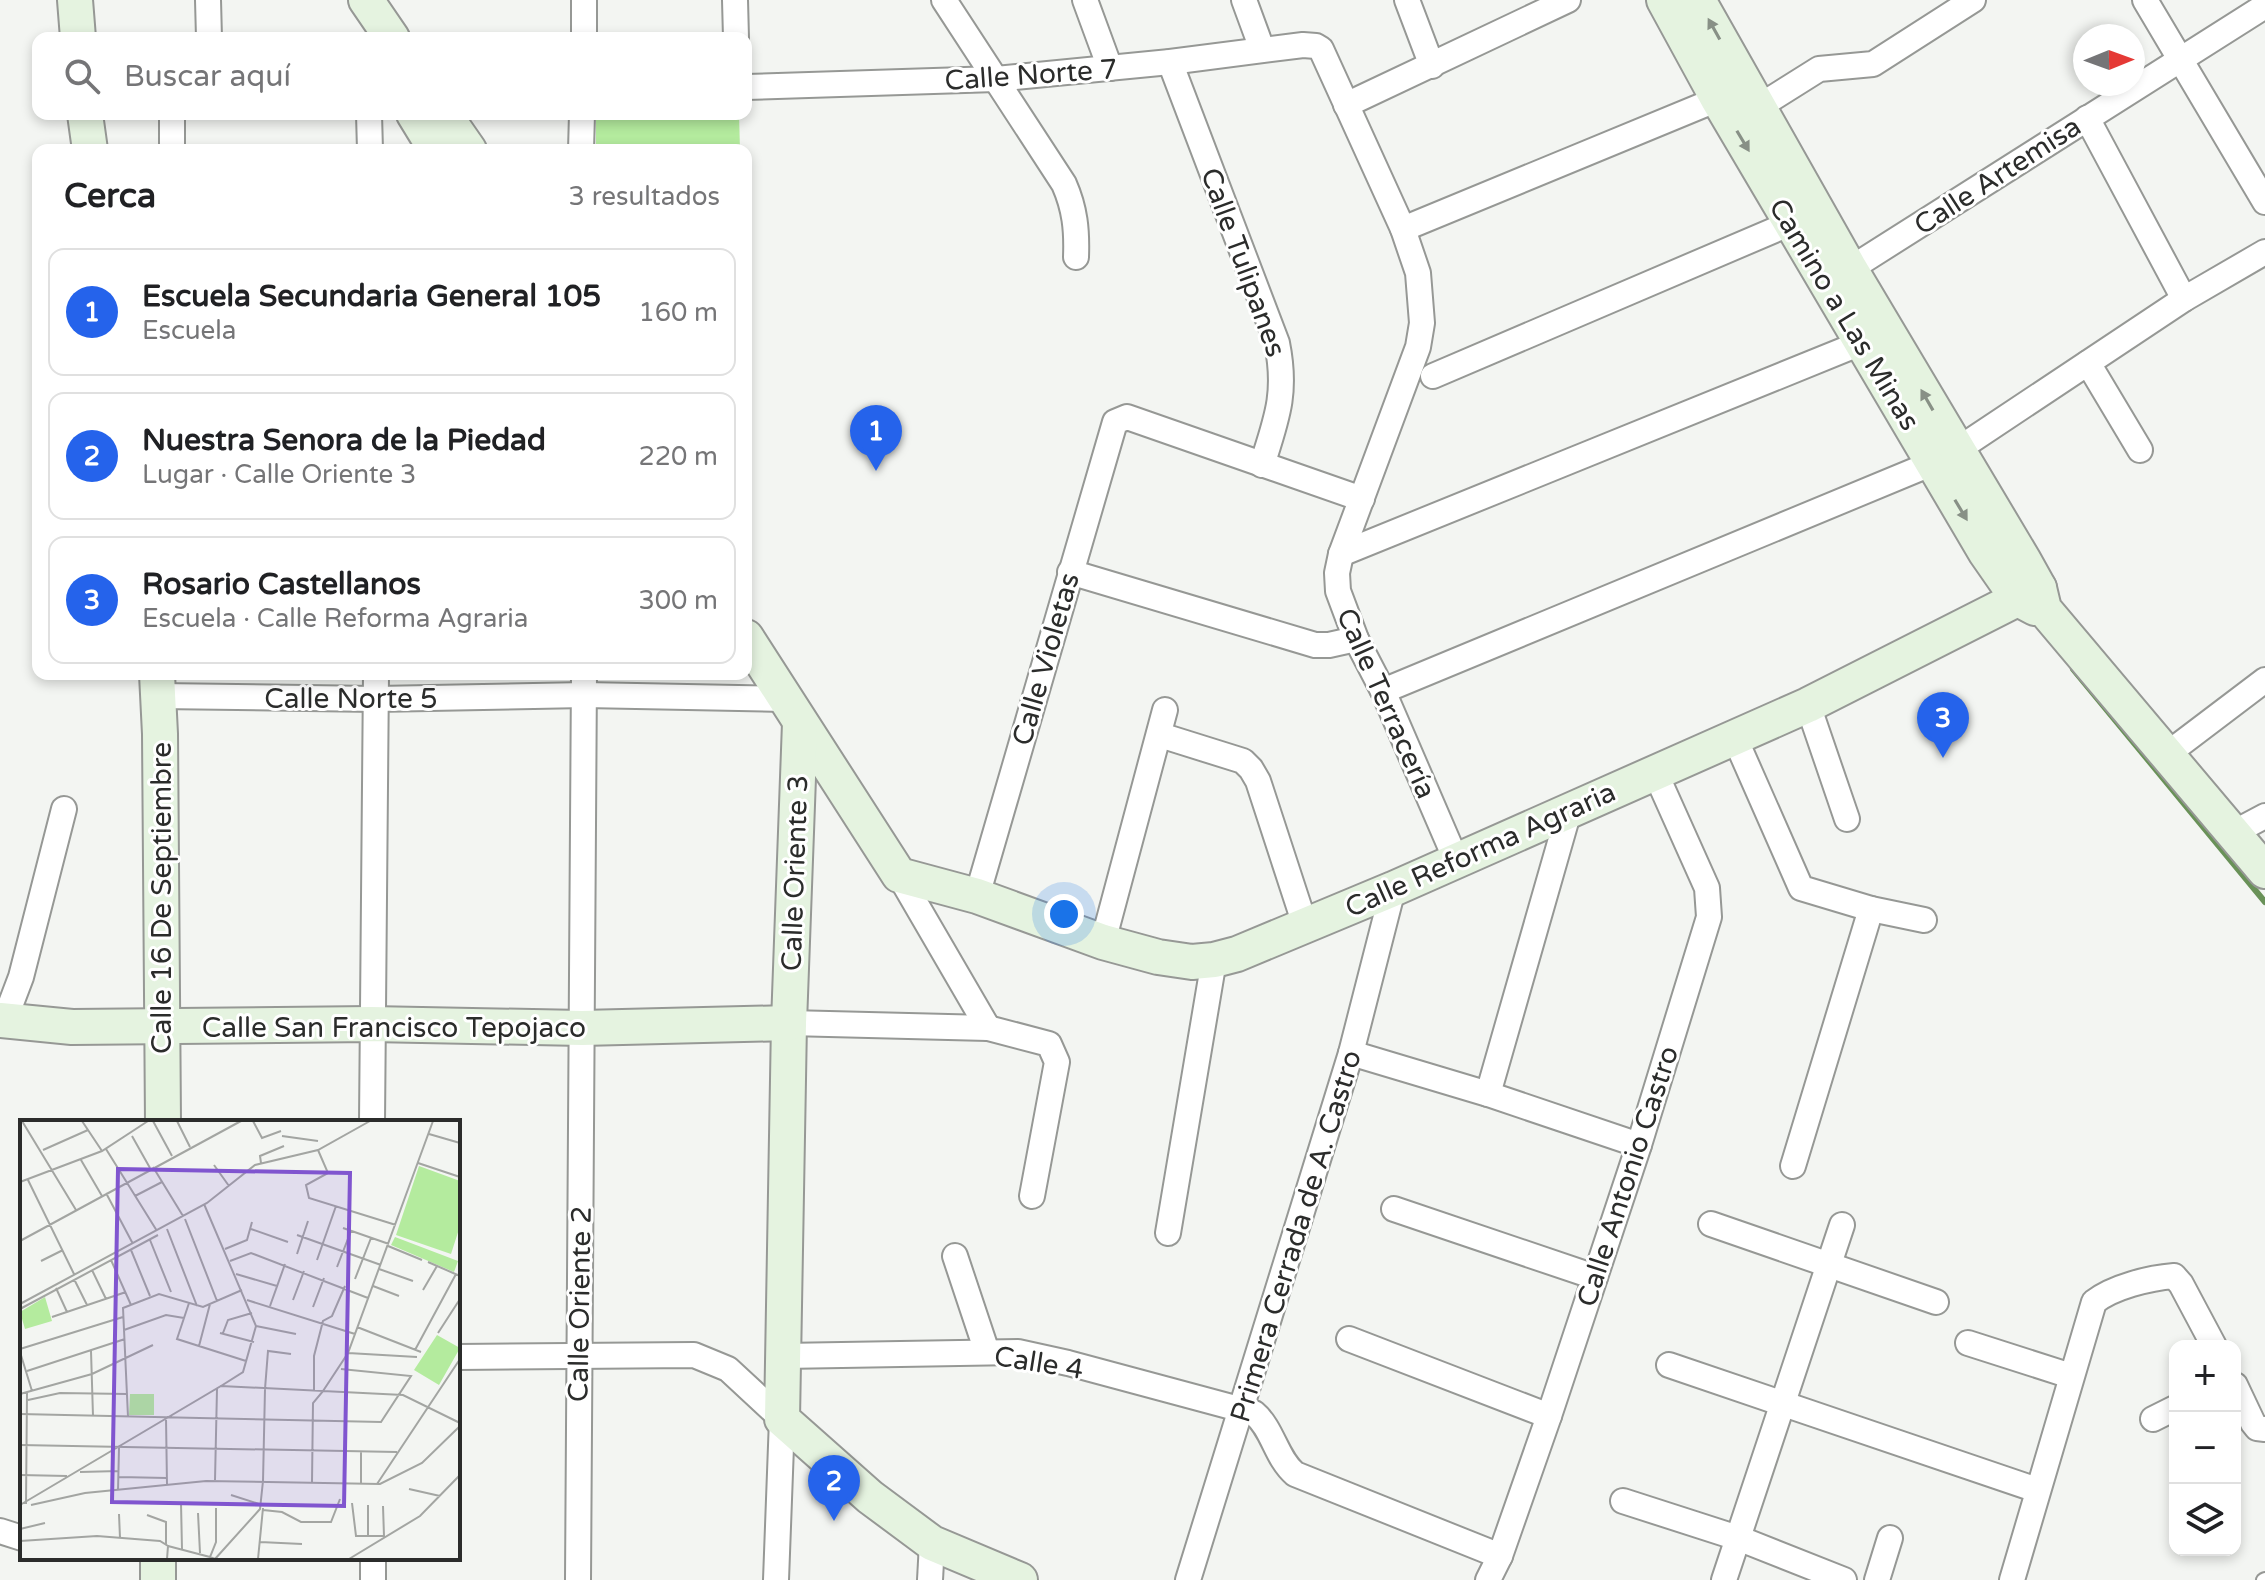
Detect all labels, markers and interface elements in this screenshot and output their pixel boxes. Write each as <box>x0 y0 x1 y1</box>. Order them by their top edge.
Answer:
one-way arrow <box>1707 18 1721 41</box>
north arrow <box>2073 24 2145 96</box>
search box <box>32 32 752 120</box>
street label: Calle Norte 7 <box>943 52 1119 98</box>
icon: search <box>60 54 104 98</box>
text: Buscar aquí <box>124 58 291 95</box>
street label: Calle Artemisa <box>1908 109 2087 242</box>
one-way arrow <box>1735 130 1749 152</box>
street label: Calle Tulipanes <box>1193 163 1293 361</box>
text: Cerca <box>64 176 156 217</box>
text: 3 resultados <box>569 181 720 212</box>
street label: Camino a Las Minas <box>1761 192 1927 437</box>
text: Escuela Secundaria General 105 <box>142 278 601 315</box>
text: 1 <box>84 297 100 328</box>
text: 160 m <box>638 297 718 328</box>
text: Escuela <box>142 315 236 346</box>
one-way arrow <box>1921 389 1935 411</box>
pin: 1 <box>850 405 902 471</box>
text: Nuestra Senora de la Piedad <box>142 422 546 459</box>
text: 2 <box>84 441 100 472</box>
text: 220 m <box>638 441 718 472</box>
text: Lugar · Calle Oriente 3 <box>142 459 416 490</box>
one-way arrow <box>1954 499 1968 521</box>
text: Rosario Castellanos <box>142 566 421 603</box>
street label: Calle Violetas <box>1005 569 1087 750</box>
text: 3 <box>84 585 100 616</box>
text: 300 m <box>638 585 718 616</box>
text: Escuela · Calle Reforma Agraria <box>142 603 528 634</box>
street label: Calle Terracería <box>1329 603 1443 804</box>
street label: Calle Norte 5 <box>264 682 438 716</box>
pin: 3 <box>1917 692 1969 758</box>
street label: Calle 16 De Septiembre <box>145 742 179 1054</box>
street label: Calle Oriente 3 <box>775 774 815 972</box>
street label: Calle Reforma Agraria <box>1340 775 1621 925</box>
your location <box>1044 894 1084 934</box>
street label: Calle San Francisco Tepojaco <box>202 1011 586 1045</box>
street label: Calle Antonio Castro <box>1570 1042 1686 1311</box>
street label: Primera Cerrada de A. Castro <box>1223 1046 1369 1426</box>
inset map <box>20 1120 460 1560</box>
street label: Calle Oriente 2 <box>561 1206 599 1402</box>
street label: Calle 4 <box>992 1339 1086 1387</box>
map controls <box>2169 1340 2241 1556</box>
button: + <box>2169 1340 2241 1412</box>
button: − <box>2169 1412 2241 1484</box>
pin: 2 <box>808 1455 860 1521</box>
button: layers <box>2169 1484 2241 1556</box>

